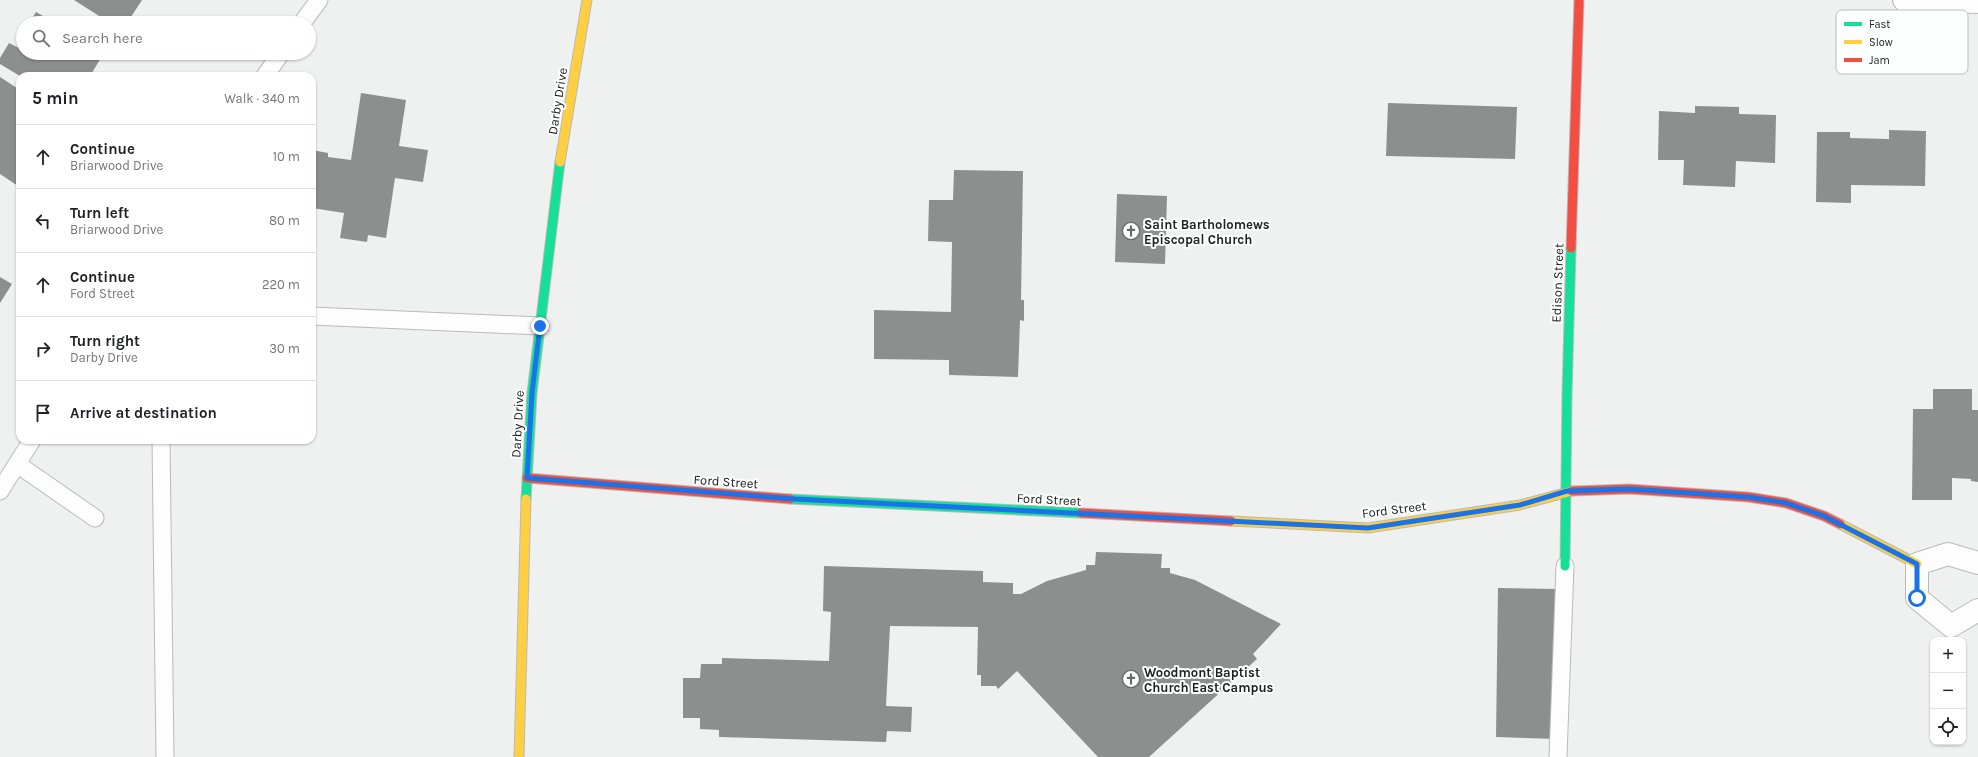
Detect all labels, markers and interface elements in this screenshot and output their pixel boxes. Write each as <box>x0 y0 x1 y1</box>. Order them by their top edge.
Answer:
legend <box>1836 10 1968 74</box>
search box <box>16 16 316 60</box>
text: Fast <box>1869 18 1890 31</box>
icon: search <box>30 27 52 49</box>
text: Search here <box>62 29 143 47</box>
text: Slow <box>1869 36 1893 49</box>
text: Jam <box>1869 54 1890 67</box>
street label: Darby Drive <box>545 66 570 136</box>
text: 5 min <box>32 88 79 108</box>
text: Walk · 340 m <box>224 91 300 106</box>
text: Continue <box>70 140 135 158</box>
icon: ahead <box>32 146 54 168</box>
text: 10 m <box>273 149 300 164</box>
text: Briarwood Drive <box>70 158 163 173</box>
text: Turn left <box>70 204 129 222</box>
icon: left <box>32 210 54 232</box>
text: 80 m <box>269 213 300 228</box>
place label: Saint Bartholomews Episcopal Church <box>1144 217 1270 247</box>
church icon: Saint Bartholomews Episcopal Church <box>1121 221 1141 241</box>
text: Briarwood Drive <box>70 222 163 237</box>
street label: Edison Street <box>1549 243 1566 323</box>
text: Continue <box>70 268 135 286</box>
icon: ahead <box>32 274 54 296</box>
text: 220 m <box>262 277 300 292</box>
text: Ford Street <box>70 286 135 301</box>
route end <box>531 317 549 335</box>
text: Turn right <box>70 332 140 350</box>
icon: right <box>32 338 54 360</box>
text: 30 m <box>269 341 300 356</box>
text: Darby Drive <box>70 350 138 365</box>
street label: Darby Drive <box>508 390 527 458</box>
icon: arrive <box>32 402 54 424</box>
text: Arrive at destination <box>70 404 217 422</box>
street label: Ford Street <box>693 472 759 491</box>
street label: Ford Street <box>1016 490 1082 509</box>
street label: Ford Street <box>1361 498 1427 521</box>
route start <box>1908 589 1926 607</box>
map controls <box>1930 637 1966 745</box>
button: + <box>1930 637 1966 673</box>
place label: Woodmont Baptist Church East Campus <box>1144 665 1274 695</box>
church icon: Woodmont Baptist Church East Campus <box>1121 669 1141 689</box>
button: − <box>1930 673 1966 709</box>
button: locate <box>1930 709 1966 745</box>

